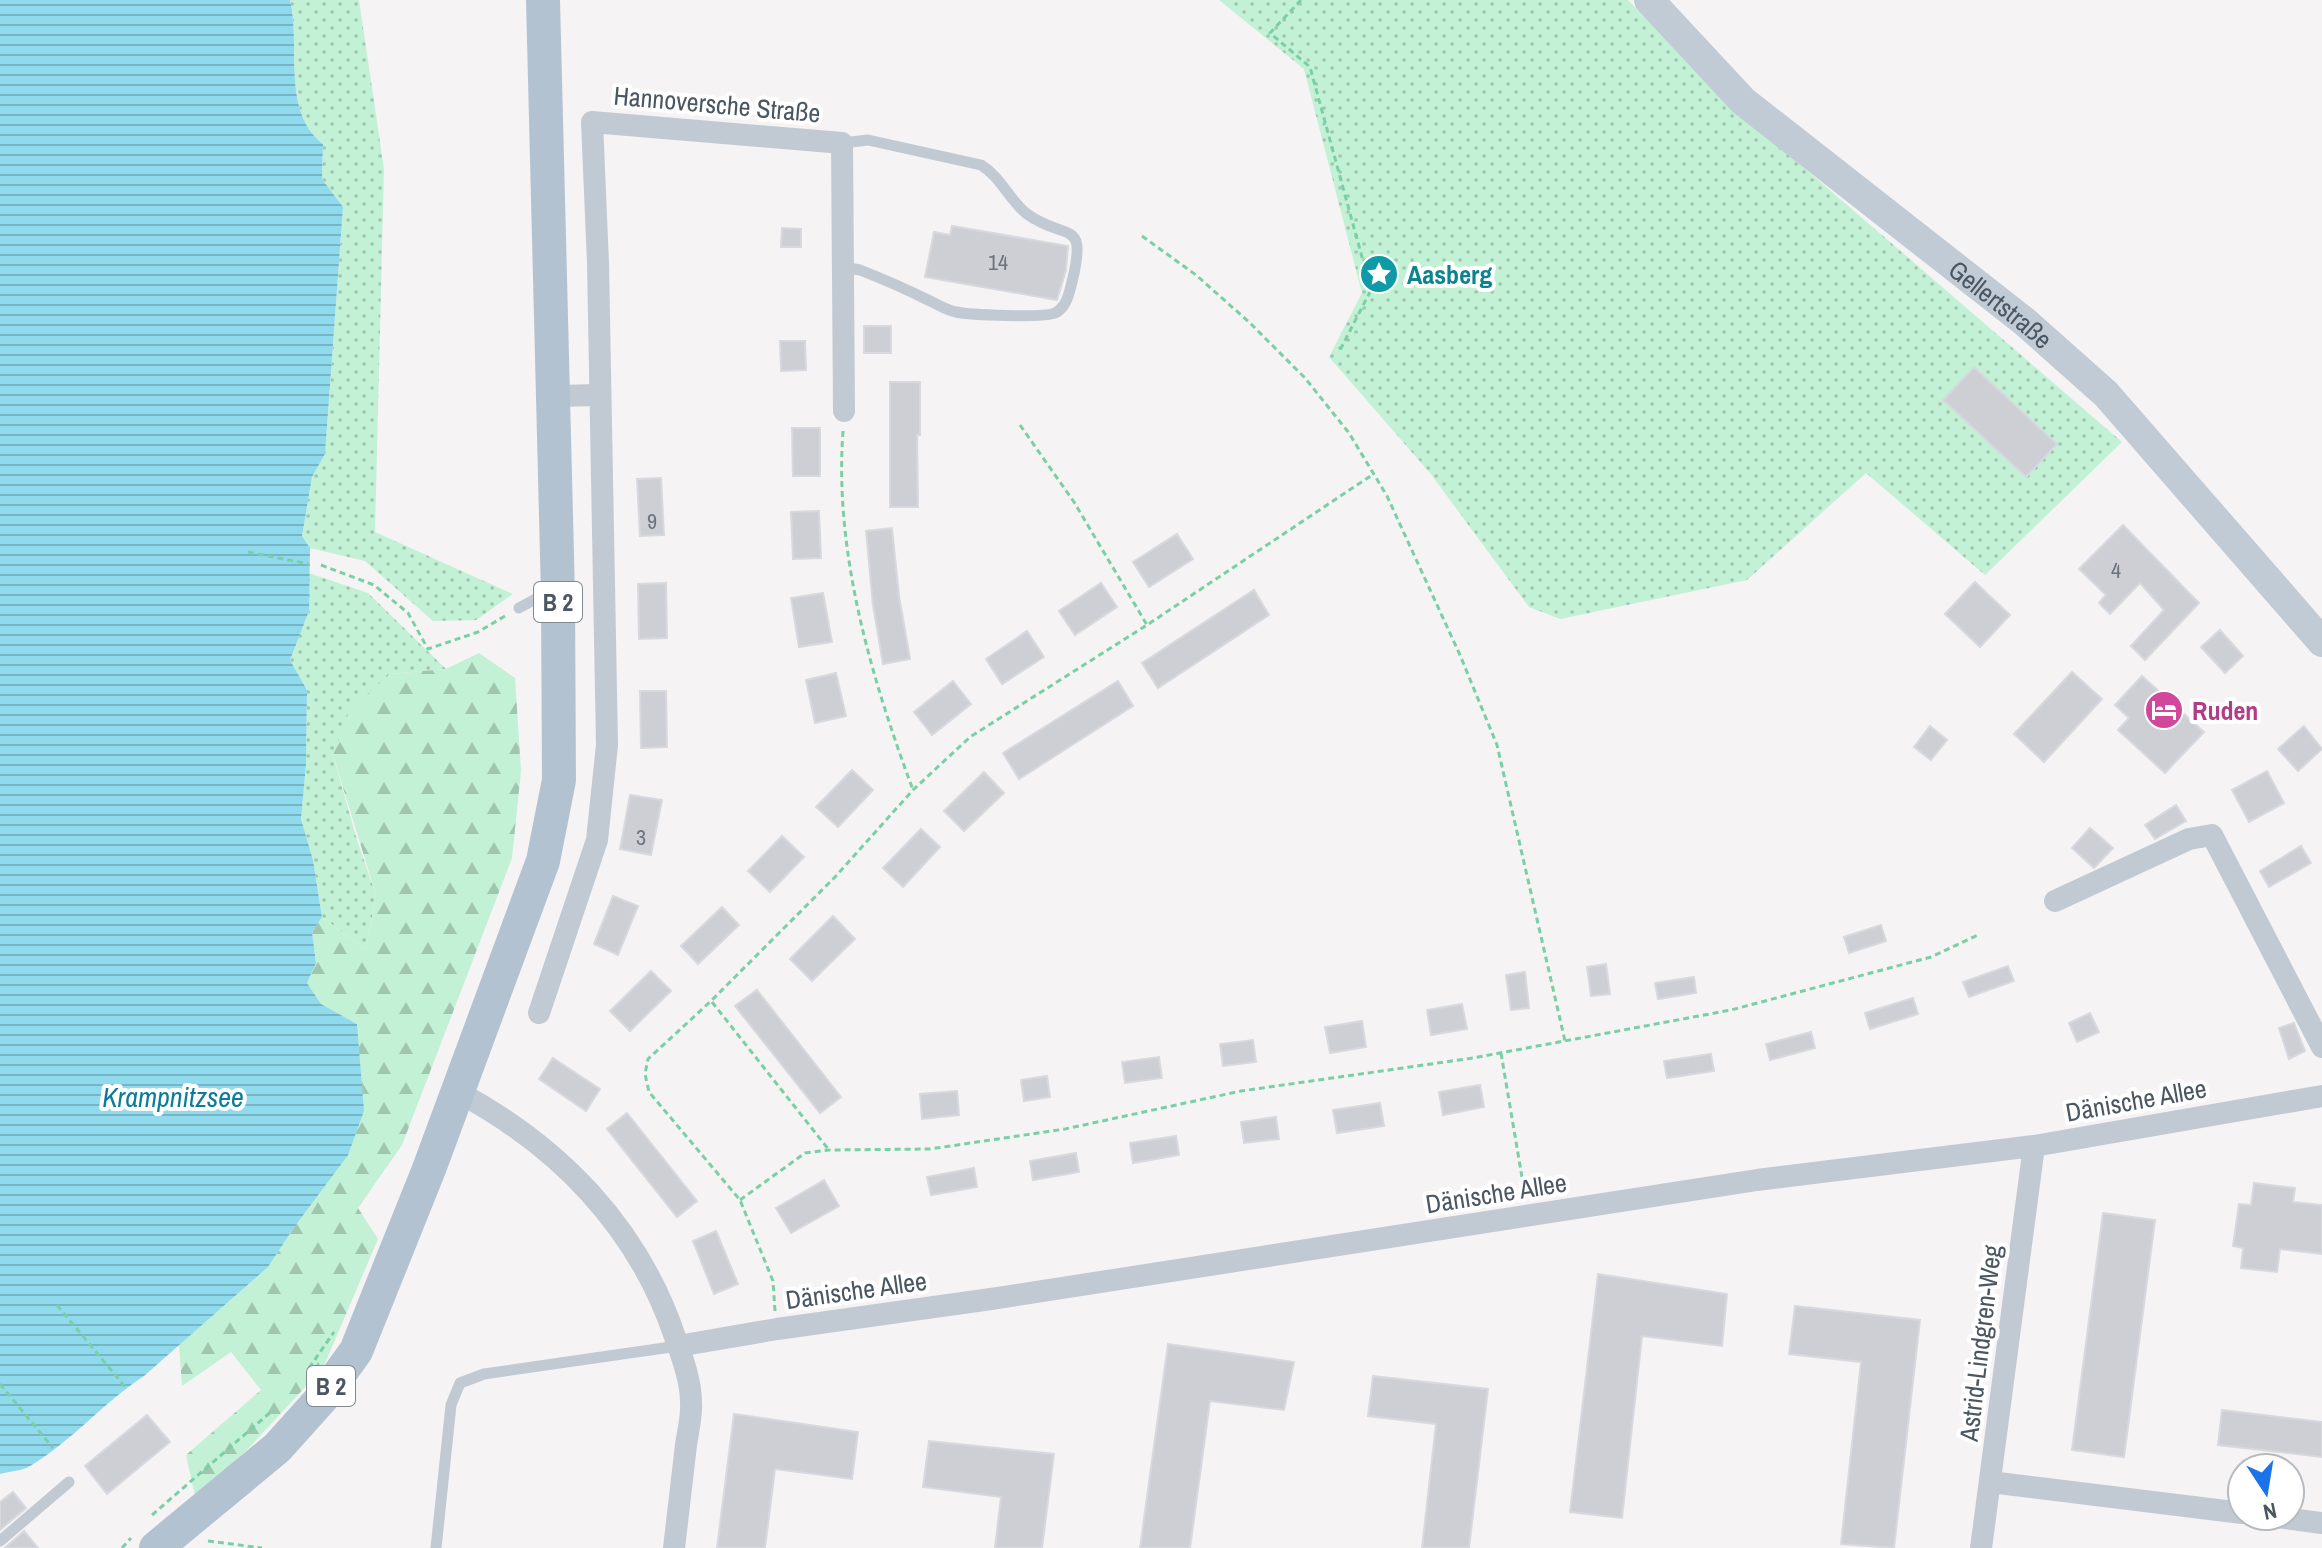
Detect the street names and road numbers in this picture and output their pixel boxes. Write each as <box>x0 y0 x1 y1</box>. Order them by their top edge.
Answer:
street label: Hannoversche Straße <box>612 78 822 130</box>
street label: Gellertstraße <box>1942 252 2060 356</box>
road number: B 2 <box>534 582 582 622</box>
street label: Dänische Allee <box>2063 1070 2209 1130</box>
street label: Dänische Allee <box>1423 1165 1569 1221</box>
street label: Astrid-Lindgren-Weg <box>1950 1243 2009 1444</box>
street label: Dänische Allee <box>783 1263 929 1317</box>
road number: B 2 <box>307 1366 355 1406</box>

